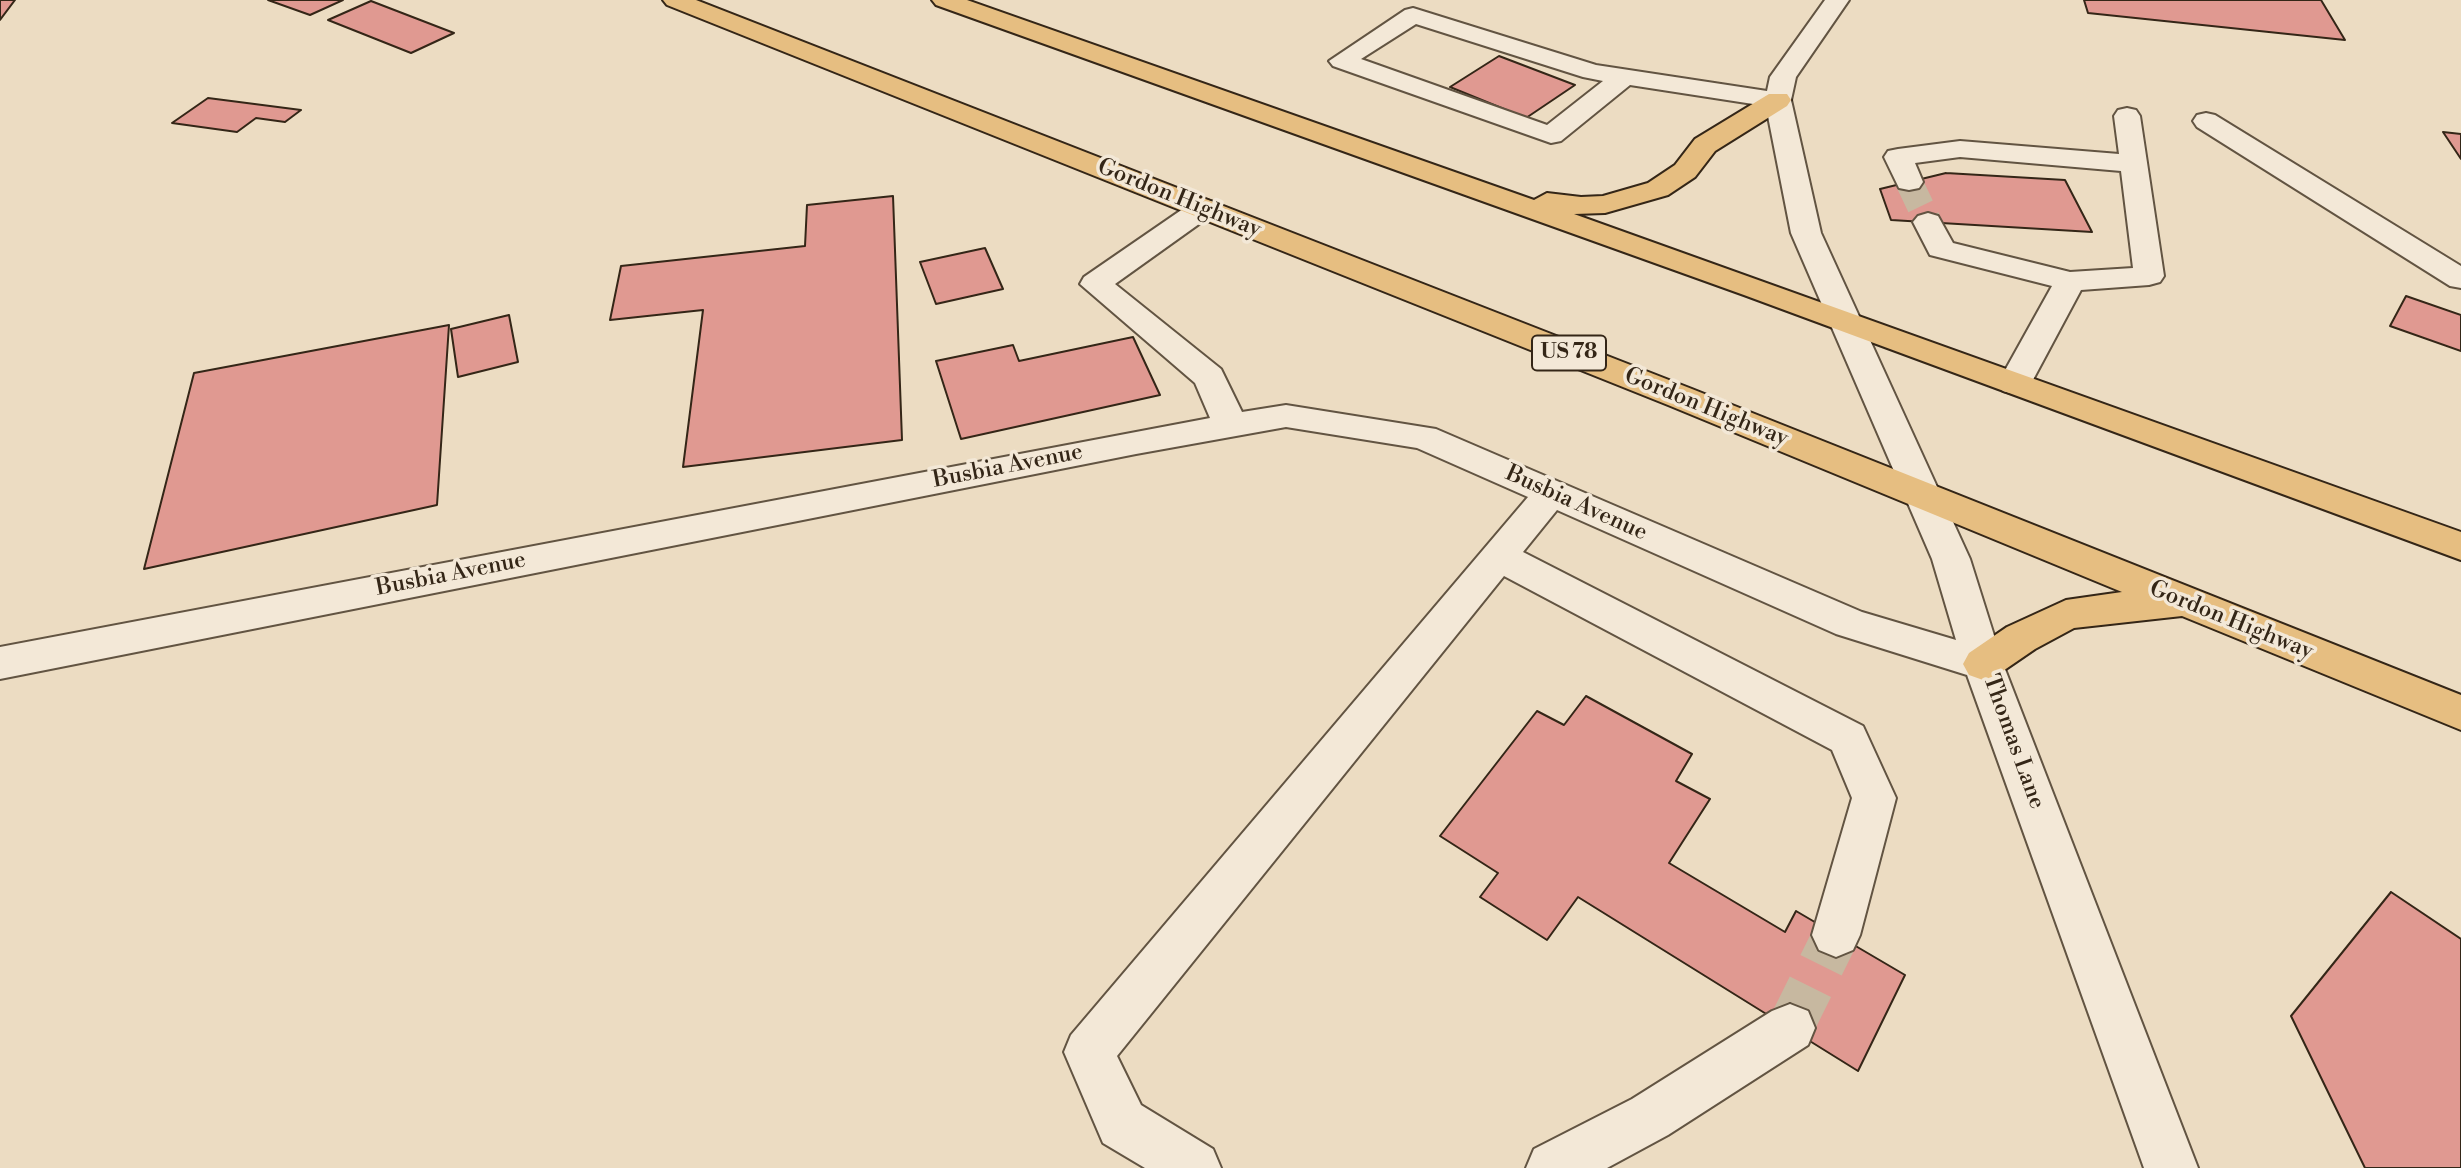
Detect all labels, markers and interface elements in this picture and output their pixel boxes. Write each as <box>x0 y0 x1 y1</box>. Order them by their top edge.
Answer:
street label: Gordon Highway <box>1093 154 1265 244</box>
road number: US 78 <box>1532 336 1606 370</box>
street label: Gordon Highway <box>1620 363 1792 453</box>
street label: Busbia Avenue <box>931 439 1085 495</box>
street label: Busbia Avenue <box>1501 460 1651 548</box>
street label: Busbia Avenue <box>374 547 528 603</box>
street label: Gordon Highway <box>2145 576 2317 666</box>
street label: Thomas Lane <box>1976 671 2050 813</box>

